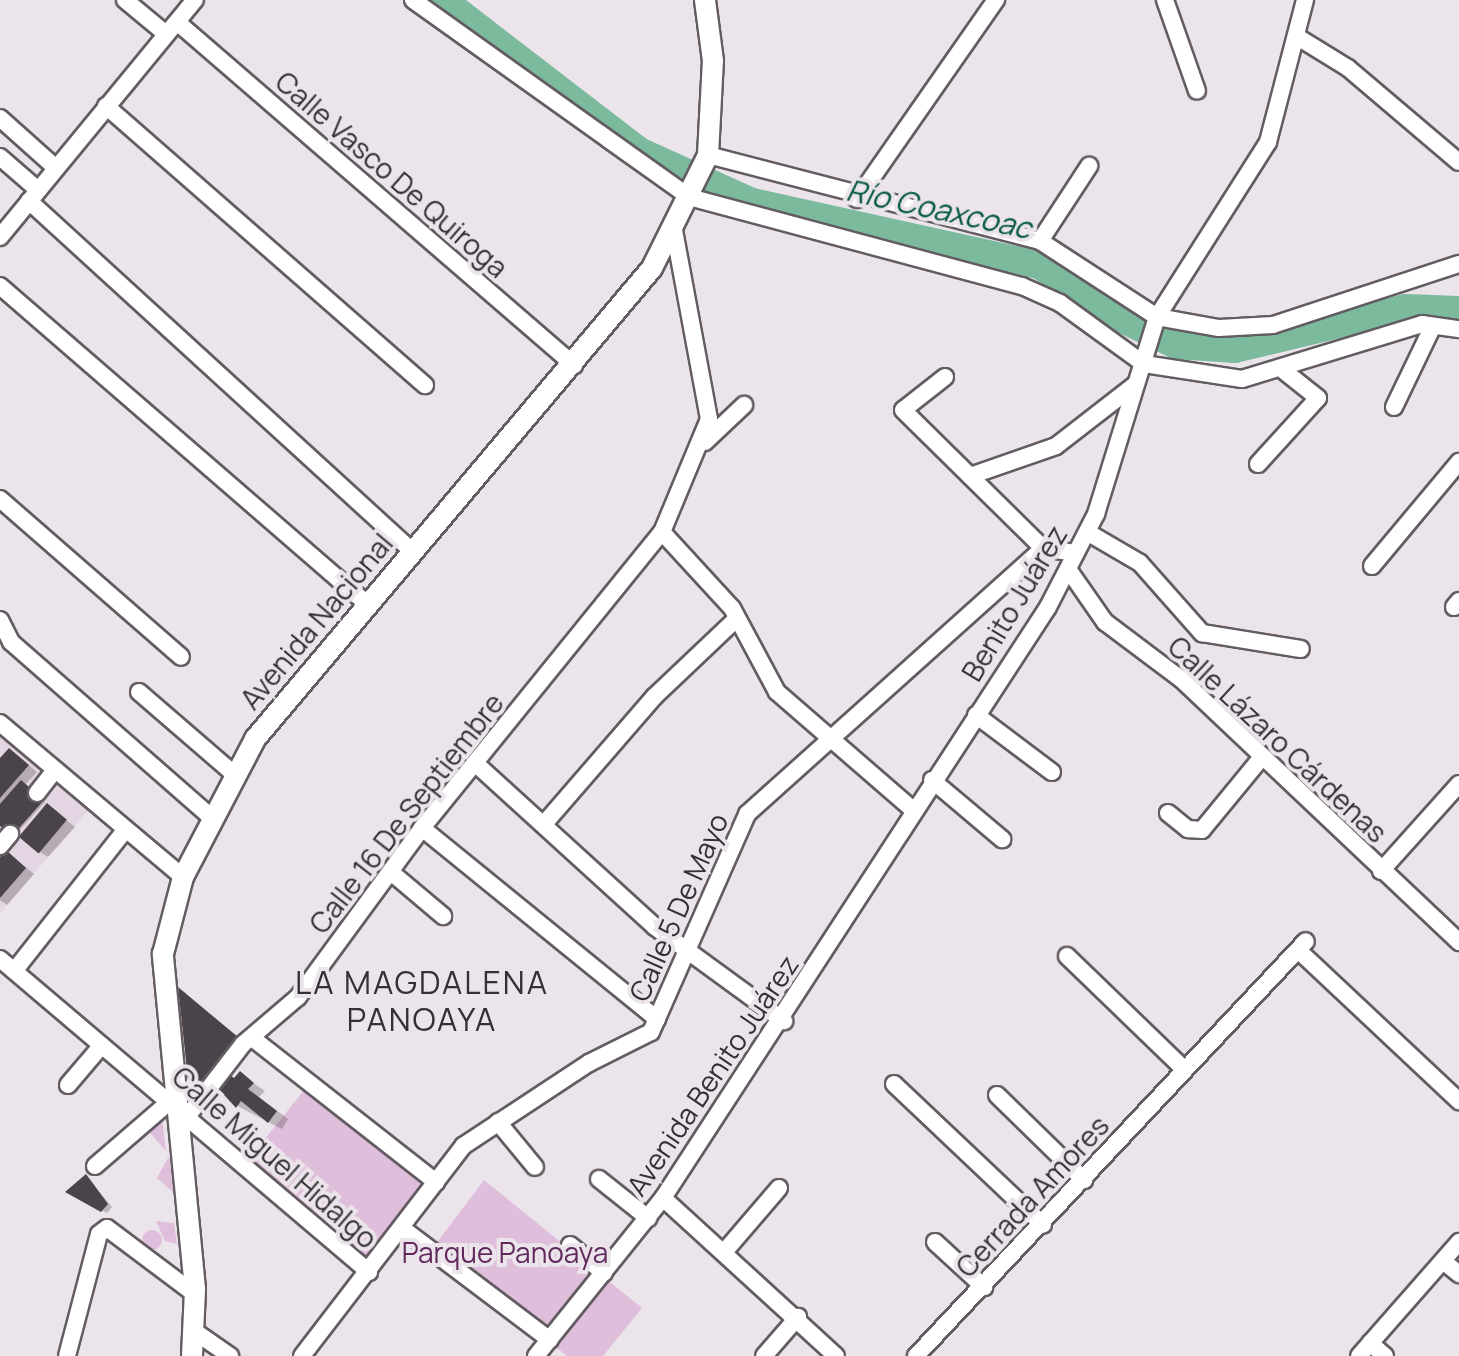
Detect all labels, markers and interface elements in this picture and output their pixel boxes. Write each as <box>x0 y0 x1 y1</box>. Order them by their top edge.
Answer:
street label: Calle Vasco De Quiroga <box>269 64 515 284</box>
water label: Río Coaxcoac <box>843 172 1035 246</box>
street label: Benito Juárez <box>954 519 1074 687</box>
street label: Avenida Nacional <box>233 526 399 716</box>
street label: Calle Lázaro Cárdenas <box>1162 629 1394 849</box>
street label: Calle 16 De Septiembre <box>302 686 510 940</box>
street label: Calle 5 De Mayo <box>622 808 734 1006</box>
street label: Avenida Benito Juárez <box>619 949 805 1201</box>
district label: LA MAGDALENA PANOAYA <box>295 964 549 1039</box>
street label: Calle Miguel Hidalgo <box>166 1059 384 1255</box>
street label: Cerrada Amores <box>949 1108 1115 1284</box>
park label: Parque Panoaya <box>402 1235 608 1269</box>

